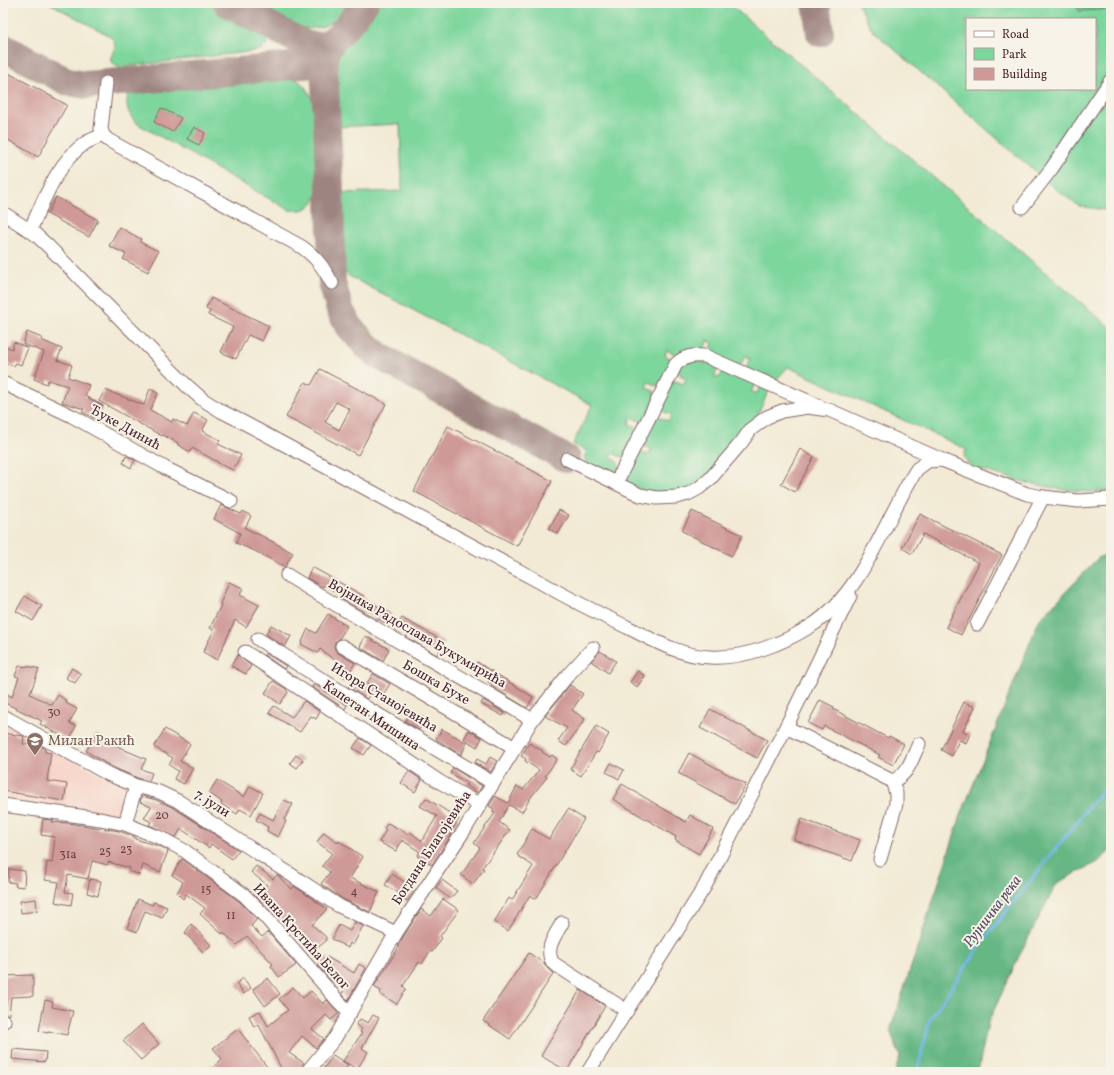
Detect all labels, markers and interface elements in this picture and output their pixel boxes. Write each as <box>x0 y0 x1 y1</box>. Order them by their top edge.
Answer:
legend <box>966 18 1096 90</box>
text: Road <box>1002 27 1029 43</box>
text: Park <box>1002 47 1027 63</box>
text: Building <box>1002 67 1047 83</box>
street label: Ђуке Динић <box>86 401 164 455</box>
street label: Војника Радослава Букумирића <box>324 575 510 693</box>
street label: Бошка Бухе <box>399 656 473 710</box>
street label: Игора Станојевића <box>327 658 441 738</box>
street label: Капетан Мишина <box>319 676 423 756</box>
house number: 30 <box>47 705 61 721</box>
school or university icon: Милан Ракић <box>25 731 45 756</box>
place label: Милан Ракић <box>48 732 135 751</box>
street label: 7. јули <box>191 785 234 823</box>
street label: Богдана Благојевића <box>388 787 476 909</box>
house number: 20 <box>155 808 169 824</box>
house number: 23 <box>120 842 132 858</box>
house number: 25 <box>99 844 111 860</box>
house number: 31a <box>60 847 76 863</box>
water label: Рујничка река <box>959 872 1027 952</box>
street label: Ивана Крстића Белог <box>248 880 354 994</box>
house number: 15 <box>201 882 211 898</box>
house number: 4 <box>350 884 358 900</box>
house number: 11 <box>226 908 236 924</box>

